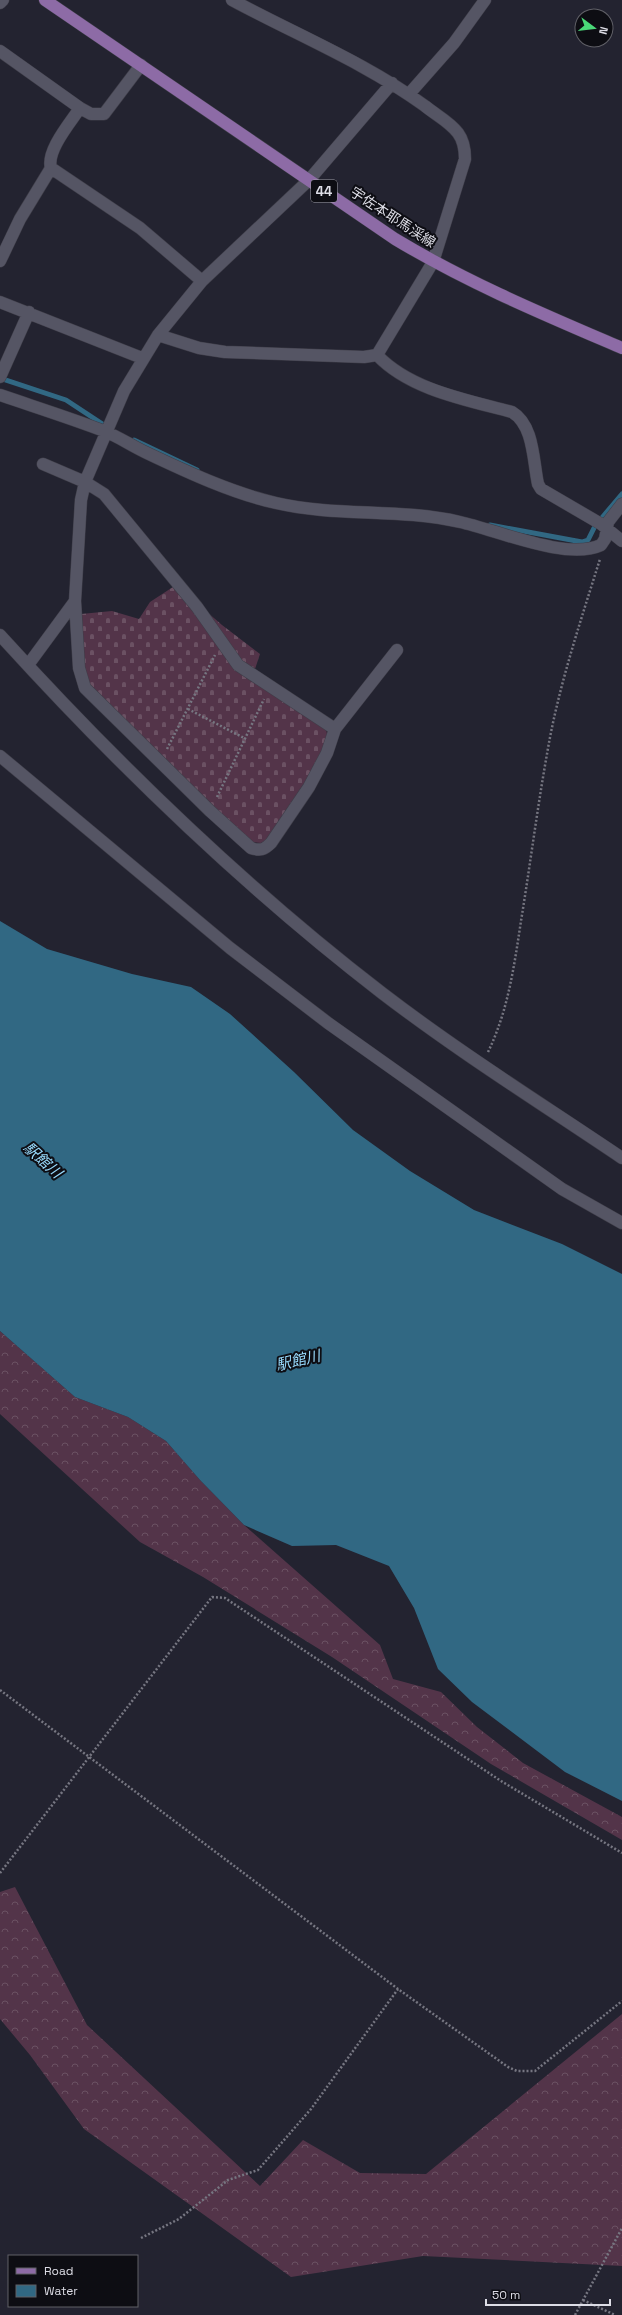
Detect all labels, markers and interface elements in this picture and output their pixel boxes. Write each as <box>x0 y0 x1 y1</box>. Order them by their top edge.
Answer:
north arrow <box>574 8 614 48</box>
text: N <box>596 25 611 36</box>
road number: 44 <box>311 180 337 202</box>
street label: 宇佐本耶馬渓線 <box>347 183 439 251</box>
water label: 駅館川 <box>20 1138 68 1183</box>
water label: 駅館川 <box>274 1345 324 1374</box>
legend <box>8 2255 138 2307</box>
text: Road <box>44 2263 73 2279</box>
scale bar <box>486 2281 610 2307</box>
text: Water <box>44 2283 78 2299</box>
text: 50 m <box>492 2287 520 2303</box>

